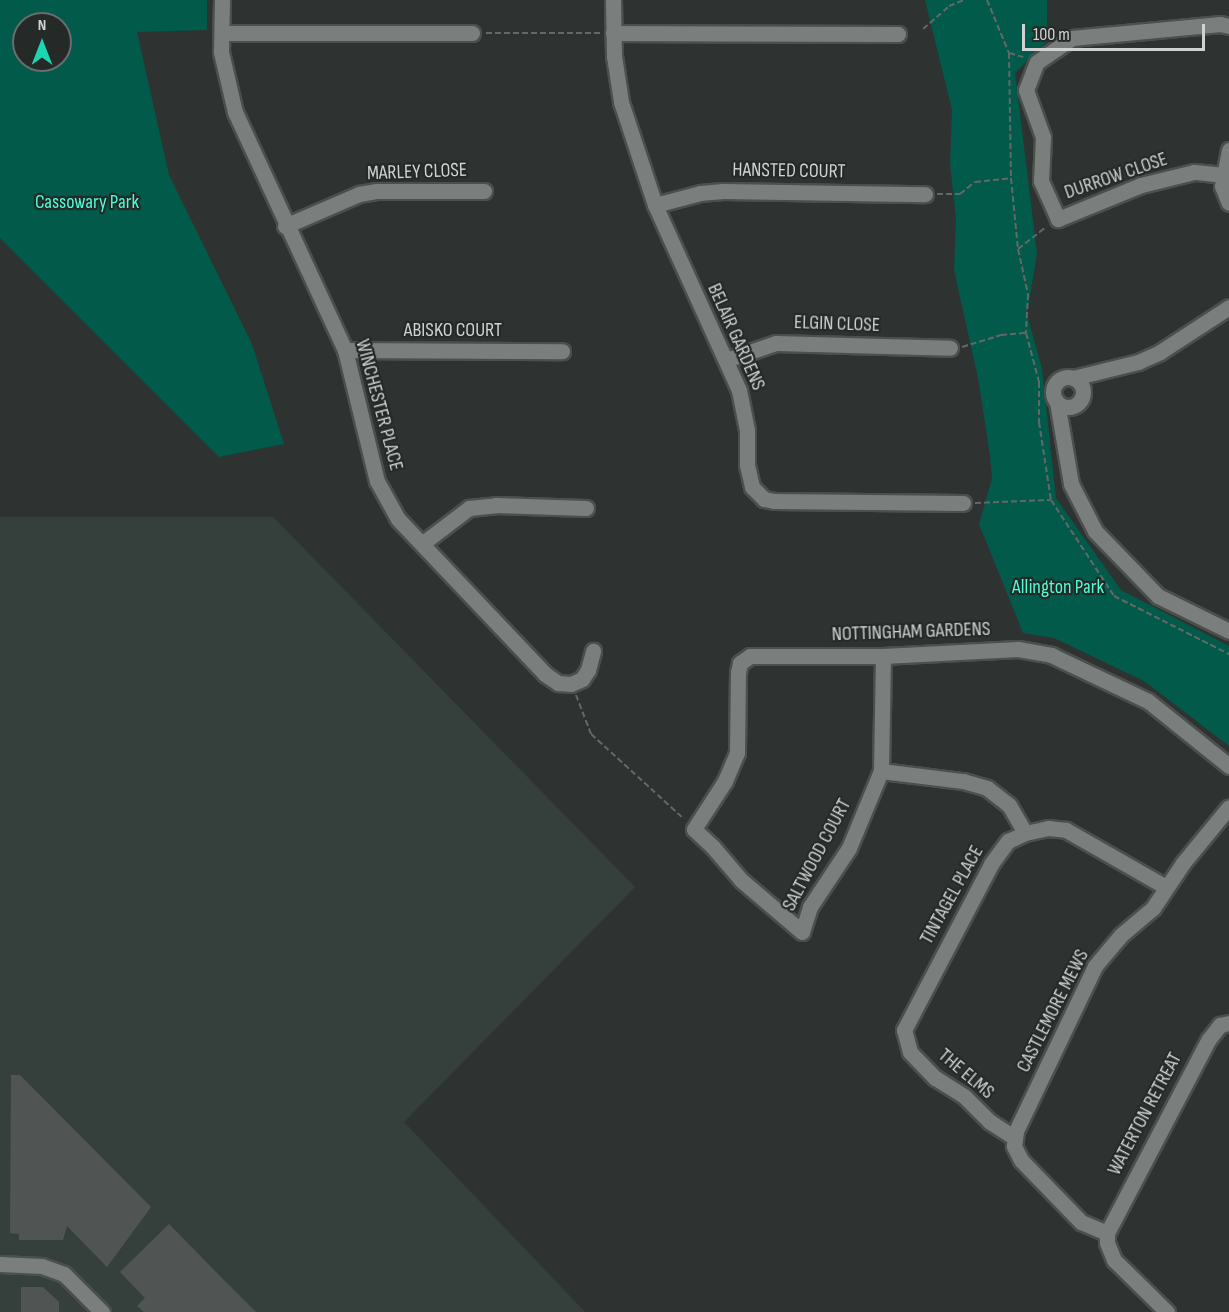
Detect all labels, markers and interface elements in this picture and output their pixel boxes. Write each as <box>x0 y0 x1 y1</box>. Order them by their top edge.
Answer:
north arrow <box>12 12 72 72</box>
scale bar <box>1025 12 1208 50</box>
text: N <box>38 16 46 35</box>
text: 100 m <box>1033 24 1070 45</box>
street label: DURROW CLOSE <box>1061 147 1171 205</box>
street label: MARLEY CLOSE <box>367 158 467 186</box>
street label: HANSTED COURT <box>732 158 846 184</box>
park label: Cassowary Park <box>35 190 139 214</box>
street label: BELAIR GARDENS <box>702 280 770 394</box>
street label: ELGIN CLOSE <box>794 311 880 337</box>
street label: ABISKO COURT <box>404 318 502 342</box>
street label: WINCHESTER PLACE <box>350 337 408 473</box>
park label: Allington Park <box>1012 575 1104 599</box>
street label: NOTTINGHAM GARDENS <box>831 617 991 647</box>
street label: SALTWOOD COURT <box>777 795 857 915</box>
street label: TINTAGEL PLACE <box>915 841 989 949</box>
street label: CASTLEMORE MEWS <box>1012 946 1094 1076</box>
street label: THE ELMS <box>933 1044 999 1104</box>
street label: WATERTON RETREAT <box>1103 1049 1187 1179</box>

